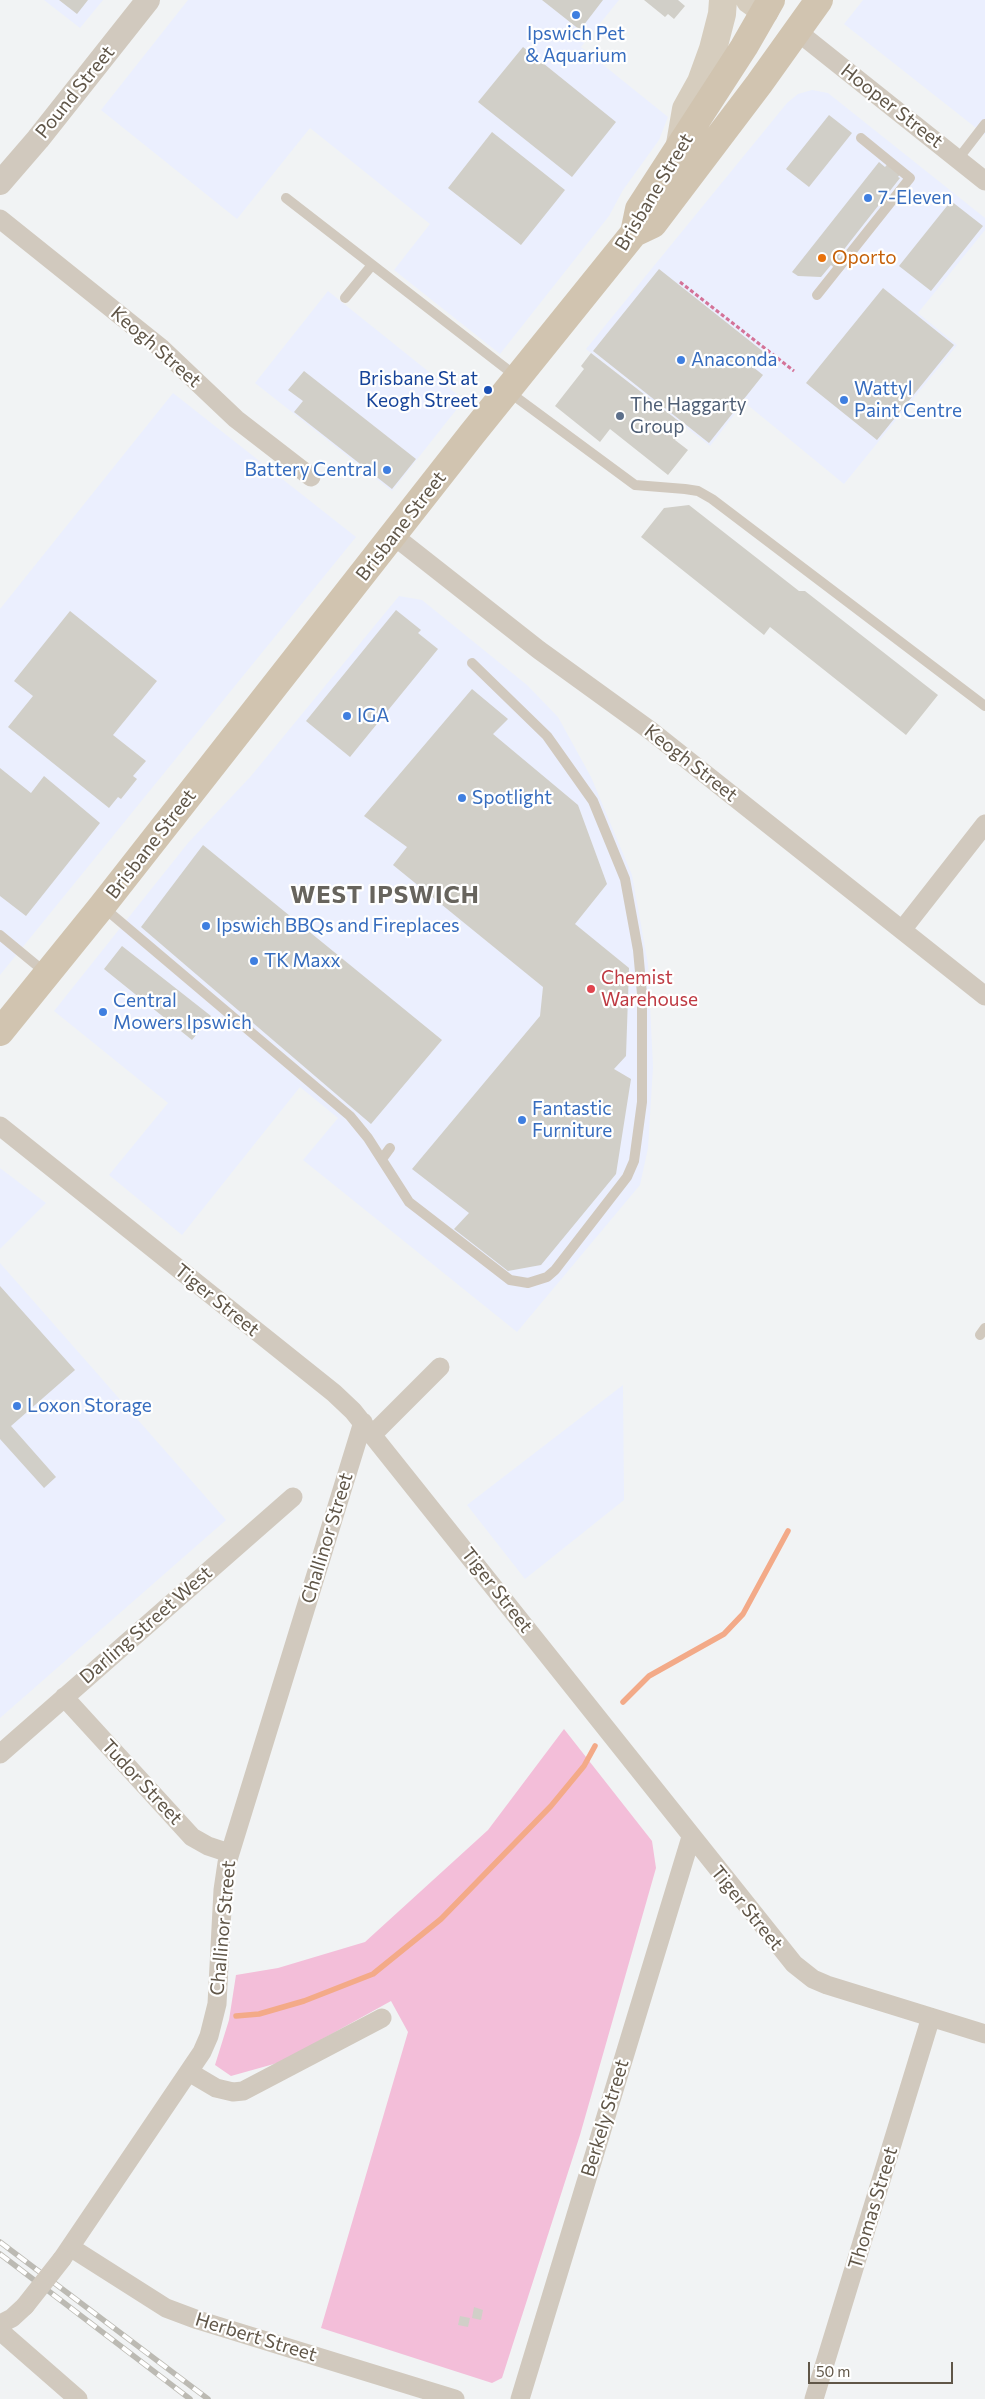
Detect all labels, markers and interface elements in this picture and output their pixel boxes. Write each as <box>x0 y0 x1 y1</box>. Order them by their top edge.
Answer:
marker: Ipswich Pet & Aquarium <box>570 9 582 21</box>
place label: Ipswich Pet & Aquarium <box>525 23 627 67</box>
street label: Pound Street <box>31 41 119 143</box>
street label: Hooper Street <box>836 59 948 153</box>
street label: Brisbane Street <box>610 129 698 255</box>
place label: 7-Eleven <box>878 187 952 209</box>
marker: 7-Eleven <box>862 192 874 204</box>
place label: Oporto <box>832 247 897 269</box>
marker: Oporto <box>816 252 828 264</box>
street label: Keogh Street <box>106 302 206 392</box>
place label: Anaconda <box>691 349 777 371</box>
marker: Anaconda <box>675 354 687 366</box>
place label: Brisbane St at Keogh Street <box>359 368 478 412</box>
place label: Wattyl Paint Centre <box>854 378 962 422</box>
marker: Brisbane St at Keogh Street <box>482 384 494 396</box>
place label: The Haggarty Group <box>630 394 747 438</box>
marker: Wattyl Paint Centre <box>838 394 850 406</box>
marker: The Haggarty Group <box>614 410 626 422</box>
place label: Battery Central <box>244 459 377 481</box>
marker: Battery Central <box>381 464 393 476</box>
street label: Brisbane Street <box>351 467 451 585</box>
place label: IGA <box>357 705 389 727</box>
marker: IGA <box>341 710 353 722</box>
street label: Keogh Street <box>640 720 742 806</box>
street label: Brisbane Street <box>101 785 201 903</box>
place label: Spotlight <box>472 787 552 809</box>
marker: Spotlight <box>456 792 468 804</box>
district label: WEST IPSWICH <box>289 881 481 909</box>
place label: Ipswich BBQs and Fireplaces <box>216 915 460 937</box>
marker: Ipswich BBQs and Fireplaces <box>200 920 212 932</box>
place label: TK Maxx <box>264 950 341 972</box>
marker: TK Maxx <box>248 955 260 967</box>
place label: Chemist Warehouse <box>601 967 698 1011</box>
marker: Chemist Warehouse <box>585 983 597 995</box>
place label: Central Mowers Ipswich <box>113 990 252 1034</box>
marker: Central Mowers Ipswich <box>97 1006 109 1018</box>
place label: Fantastic Furniture <box>532 1098 612 1142</box>
marker: Fantastic Furniture <box>516 1114 528 1126</box>
street label: Tiger Street <box>170 1259 264 1341</box>
place label: Loxon Storage <box>27 1395 152 1417</box>
marker: Loxon Storage <box>11 1400 23 1412</box>
street label: Challinor Street <box>296 1470 358 1606</box>
street label: Tiger Street <box>457 1543 537 1637</box>
street label: Darling Street West <box>75 1561 217 1689</box>
street label: Tudor Street <box>97 1735 187 1829</box>
street label: Challinor Street <box>206 1859 240 1997</box>
street label: Tiger Street <box>706 1861 788 1955</box>
street label: Berkely Street <box>576 2056 634 2180</box>
street label: Thomas Street <box>844 2144 902 2272</box>
street label: Herbert Street <box>192 2308 320 2366</box>
scale bar <box>810 2352 955 2384</box>
text: 50 m <box>816 2362 850 2380</box>

